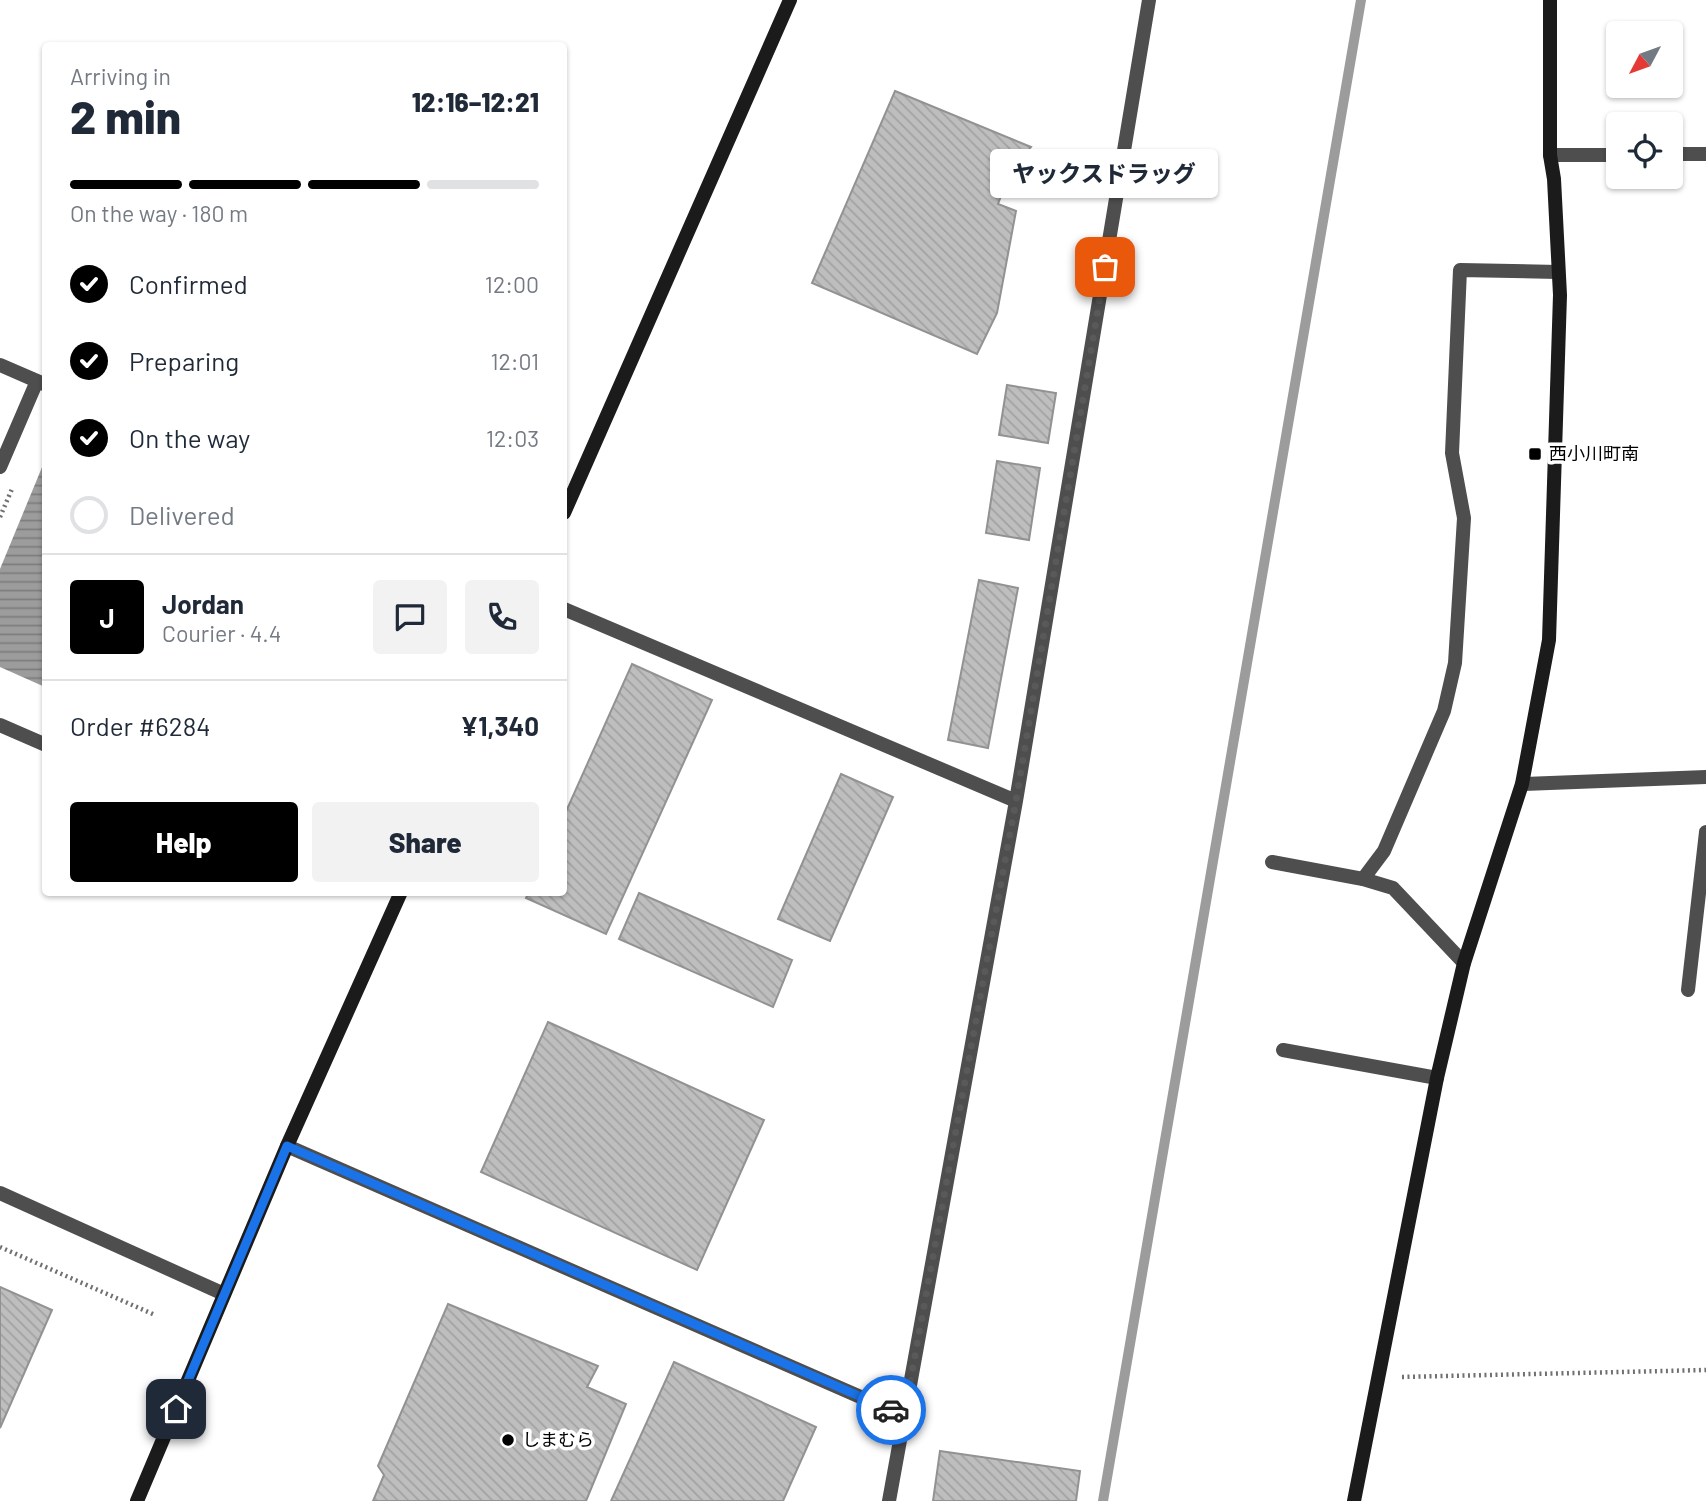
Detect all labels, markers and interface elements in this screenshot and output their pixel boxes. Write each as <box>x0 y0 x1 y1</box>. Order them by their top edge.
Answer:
north arrow <box>1606 21 1684 98</box>
map controls <box>1606 21 1683 189</box>
text: Arriving in <box>70 62 171 90</box>
text: 12:16–12:21 <box>412 86 539 117</box>
text: 2 min <box>70 88 181 143</box>
button: locate <box>1606 112 1683 189</box>
callout: ヤックスドラッグ <box>991 148 1219 197</box>
text: ヤックスドラッグ <box>1012 159 1196 187</box>
text: On the way · 180 m <box>70 199 248 227</box>
pin <box>1075 237 1135 297</box>
icon: bag <box>1086 248 1124 286</box>
icon: check <box>70 265 108 303</box>
text: Confirmed <box>129 268 248 299</box>
text: 12:00 <box>485 270 539 298</box>
icon: check <box>70 342 108 380</box>
text: Preparing <box>129 345 239 376</box>
text: 12:01 <box>490 347 539 375</box>
icon: check <box>70 419 108 457</box>
text: On the way <box>129 422 250 453</box>
text: 12:03 <box>486 424 539 452</box>
place label: 西小川町南 <box>1549 442 1639 464</box>
marker: 西小川町南 <box>1527 446 1543 462</box>
text: Delivered <box>129 499 235 530</box>
button: chat <box>373 580 447 654</box>
button: phone <box>465 580 539 654</box>
text: Jordan <box>162 588 244 619</box>
text: J <box>99 602 115 633</box>
text: Courier · 4.4 <box>162 619 281 647</box>
text: Order #6284 <box>70 710 211 741</box>
text: ¥1,340 <box>460 710 539 741</box>
button: Help <box>70 802 298 882</box>
button: Share <box>312 802 539 882</box>
courier <box>856 1375 926 1445</box>
pin <box>146 1379 206 1439</box>
icon: home <box>157 1390 195 1428</box>
icon: car <box>872 1391 910 1429</box>
place label: しまむら <box>522 1428 594 1450</box>
marker: しまむら <box>500 1432 516 1448</box>

